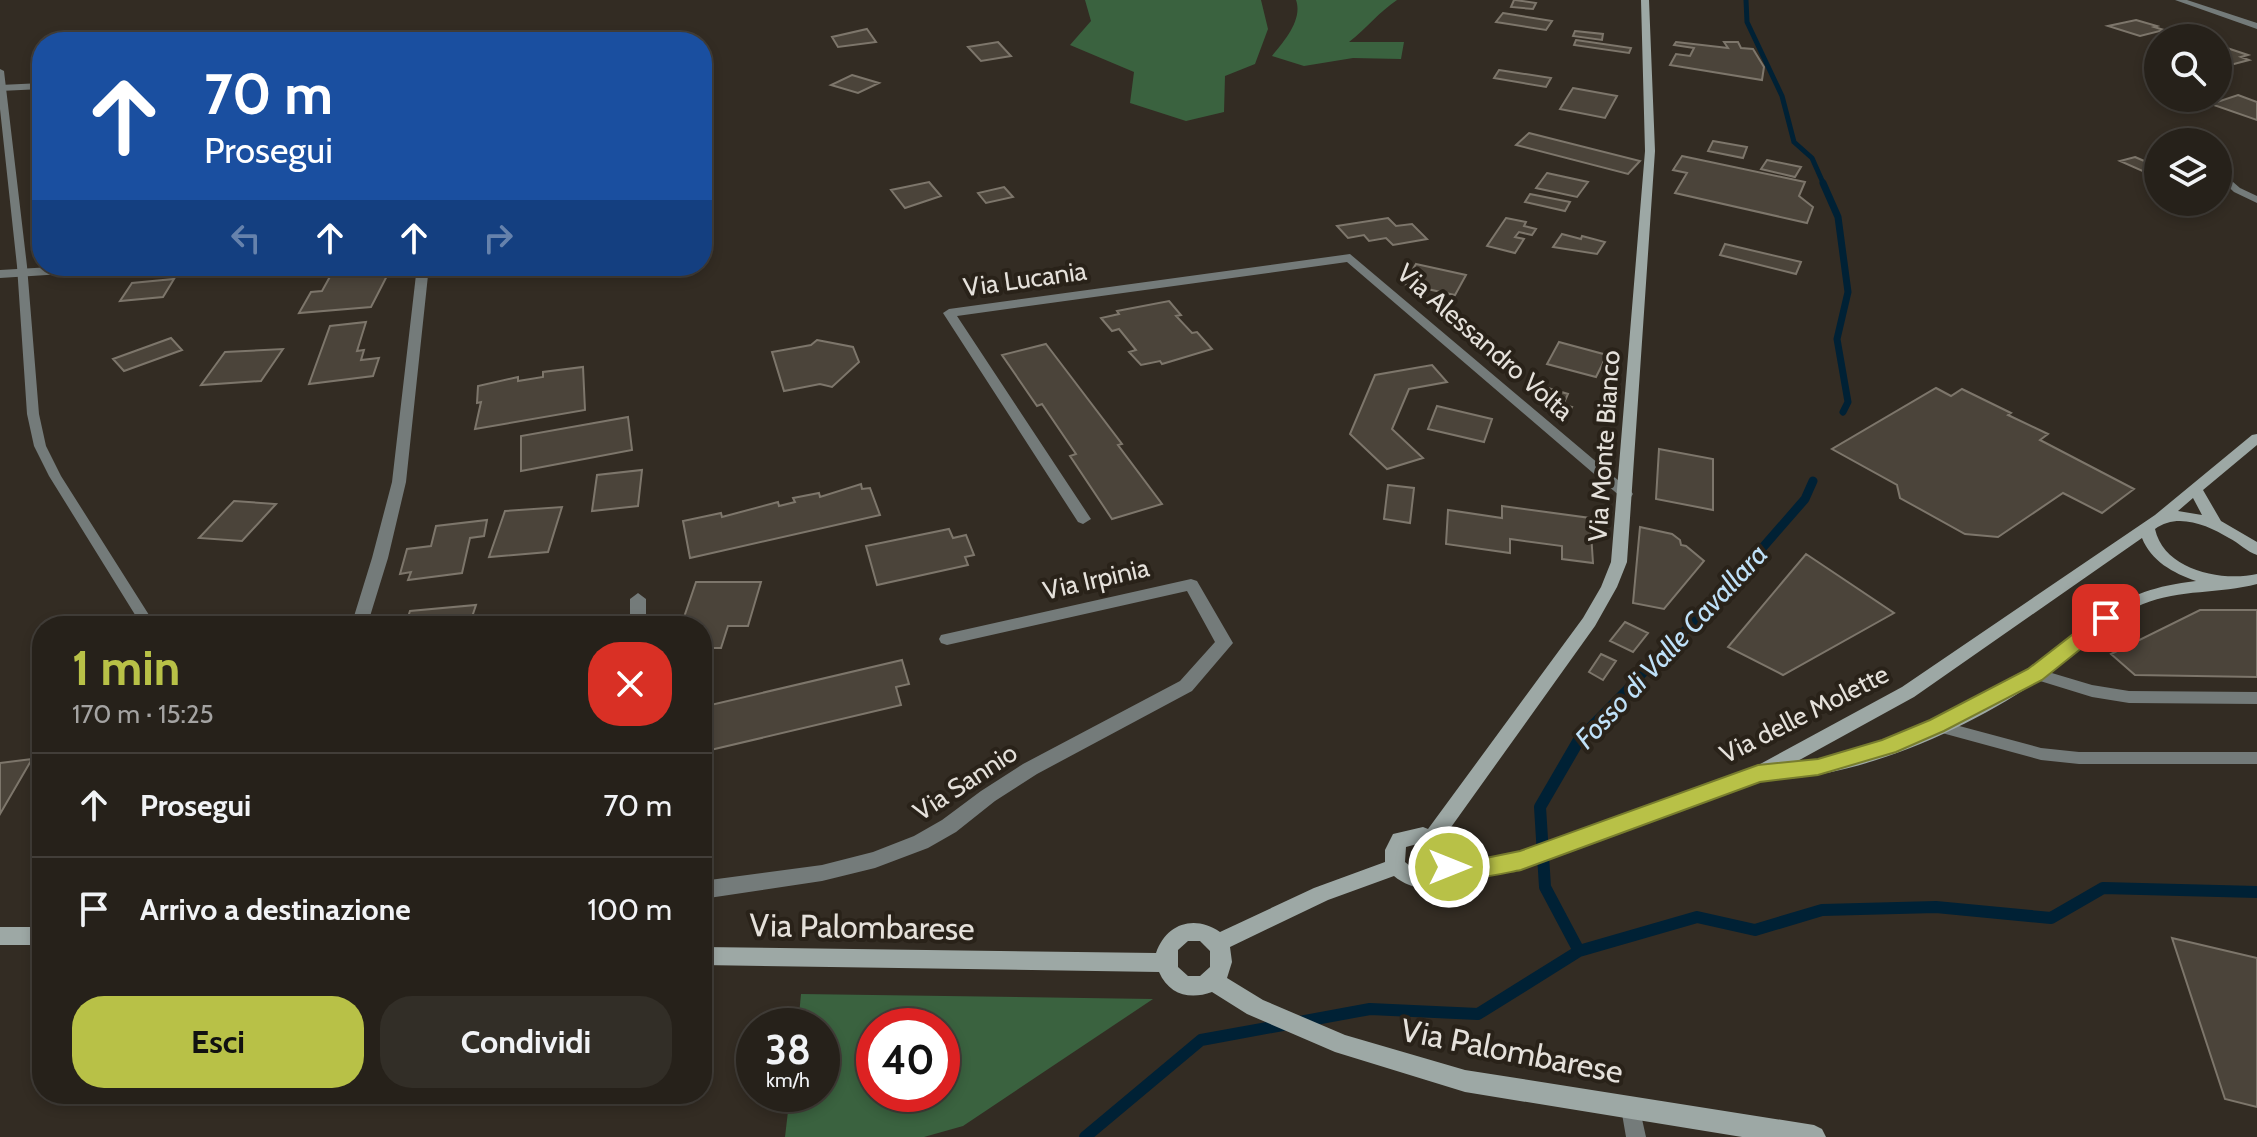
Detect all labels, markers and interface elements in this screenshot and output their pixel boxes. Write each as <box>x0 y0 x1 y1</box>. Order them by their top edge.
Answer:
map controls <box>2144 24 2232 216</box>
button: search <box>2144 24 2232 112</box>
text: 70 m <box>204 60 333 128</box>
icon: ahead <box>72 64 176 168</box>
text: Prosegui <box>204 128 333 172</box>
button: layers <box>2144 128 2232 216</box>
icon: left <box>224 216 268 260</box>
icon: ahead <box>308 216 352 260</box>
icon: ahead <box>392 216 436 260</box>
icon: right <box>476 216 520 260</box>
street label: Via Lucania <box>961 254 1089 303</box>
street label: Via Alessandro Volta <box>1390 257 1580 428</box>
street label: Via Monte Bianco <box>1581 349 1627 543</box>
water label: Fosso di Valle Cavallara <box>1568 537 1774 755</box>
street label: Via Irpinia <box>1040 551 1153 607</box>
pin <box>2072 584 2140 652</box>
icon: arrive <box>2084 596 2128 640</box>
text: 1 min <box>72 639 180 697</box>
button: close <box>588 642 672 726</box>
street label: Via delle Molette <box>1714 658 1894 770</box>
text: 170 m · 15:25 <box>72 698 214 730</box>
street label: Via Sannio <box>907 737 1023 827</box>
icon: ahead <box>72 783 116 827</box>
text: Prosegui <box>140 787 251 824</box>
text: 70 m <box>603 787 672 824</box>
position arrow <box>1407 825 1491 909</box>
icon: arrive <box>72 887 116 931</box>
text: Arrivo a destinazione <box>140 891 411 928</box>
text: 100 m <box>587 891 672 928</box>
street label: Via Palombarese <box>749 905 975 948</box>
button: Esci <box>72 996 364 1088</box>
button: Condividi <box>380 996 672 1088</box>
speed limit sign: 40 <box>856 1008 960 1112</box>
street label: Via Palombarese <box>1398 1010 1626 1091</box>
text: 38 <box>765 1025 811 1074</box>
text: km/h <box>766 1068 810 1092</box>

